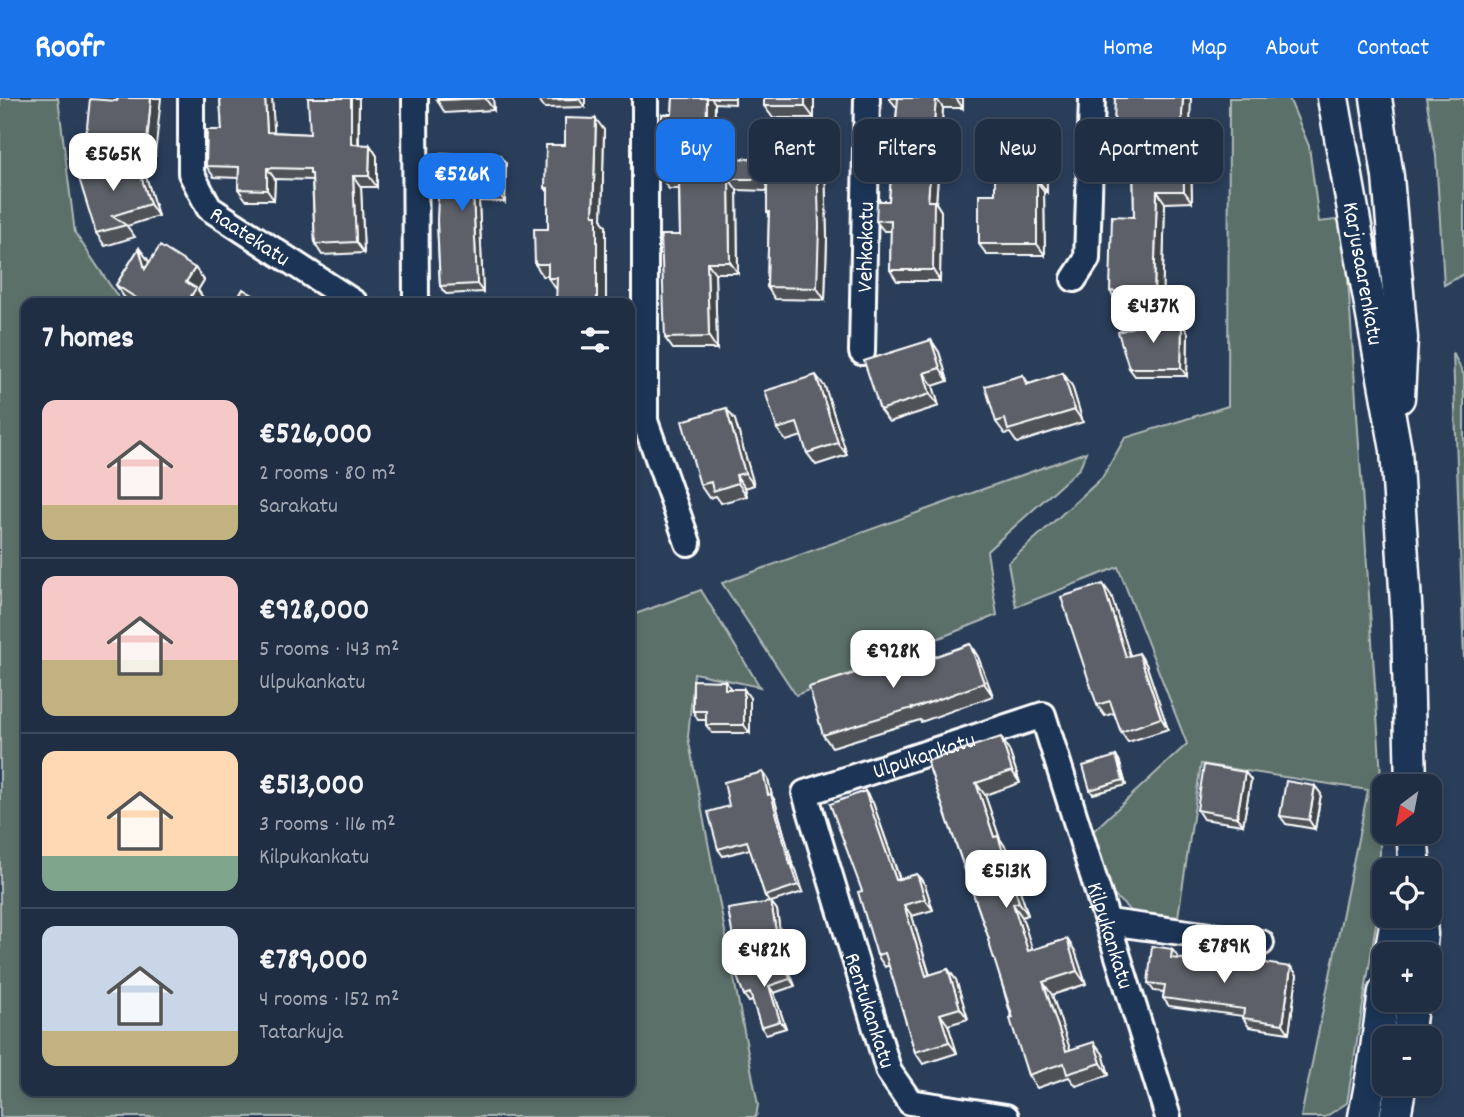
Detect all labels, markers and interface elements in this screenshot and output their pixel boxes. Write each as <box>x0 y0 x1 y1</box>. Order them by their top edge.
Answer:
text: Roofr <box>35 26 104 73</box>
text: Home <box>1103 32 1153 66</box>
text: Map <box>1191 32 1227 66</box>
text: About <box>1265 32 1319 66</box>
text: Contact <box>1357 32 1429 66</box>
chip: Buy <box>656 119 735 182</box>
chip: Rent <box>749 119 840 182</box>
chip: Filters <box>854 119 961 182</box>
chip: New <box>975 119 1061 182</box>
chip: Apartment <box>1075 119 1223 182</box>
pin: €565K <box>64 134 162 193</box>
text: €565K <box>85 139 141 172</box>
pin: €526K <box>413 153 511 213</box>
text: €526K <box>434 159 490 192</box>
street label: Karjusaarenkatu <box>1332 199 1390 348</box>
street label: Raatekatu <box>202 200 295 276</box>
street label: Vehkakatu <box>850 201 885 293</box>
pin: €437K <box>1104 286 1202 345</box>
text: €437K <box>1127 291 1179 324</box>
text: 7 homes <box>42 319 134 362</box>
icon: filters <box>576 321 614 359</box>
text: €526,000 <box>259 415 372 458</box>
icon: home <box>98 428 182 512</box>
text: 2 rooms · 80 m² <box>259 458 396 491</box>
text: Sarakatu <box>259 491 338 524</box>
text: €928,000 <box>259 591 369 634</box>
icon: home <box>98 604 182 688</box>
pin: €928K <box>844 630 942 690</box>
text: 5 rooms · 143 m² <box>259 634 399 667</box>
text: €928K <box>866 636 920 669</box>
text: Ulpukankatu <box>259 667 366 700</box>
street label: Ulpukankatu <box>869 725 981 790</box>
text: €513,000 <box>259 766 364 809</box>
north arrow <box>1372 774 1442 844</box>
map controls <box>1372 774 1442 1096</box>
icon: home <box>98 779 182 863</box>
text: 3 rooms · 116 m² <box>259 809 396 842</box>
text: Kilpukankatu <box>259 842 369 875</box>
pin: €513K <box>957 850 1055 910</box>
text: €513K <box>981 856 1031 889</box>
button: locate <box>1372 858 1442 928</box>
street label: Kilpukankatu <box>1076 878 1140 994</box>
pin: €789K <box>1175 926 1273 985</box>
pin: €482K <box>715 930 813 989</box>
text: €789K <box>1198 931 1250 964</box>
text: €482K <box>738 935 790 968</box>
text: €789,000 <box>259 941 368 984</box>
button: + <box>1372 942 1442 1012</box>
street label: Rentukankatu <box>833 949 902 1073</box>
icon: home <box>98 954 182 1038</box>
text: 4 rooms · 152 m² <box>259 984 399 1017</box>
text: Tatarkuja <box>259 1017 343 1050</box>
button: − <box>1372 1026 1442 1096</box>

